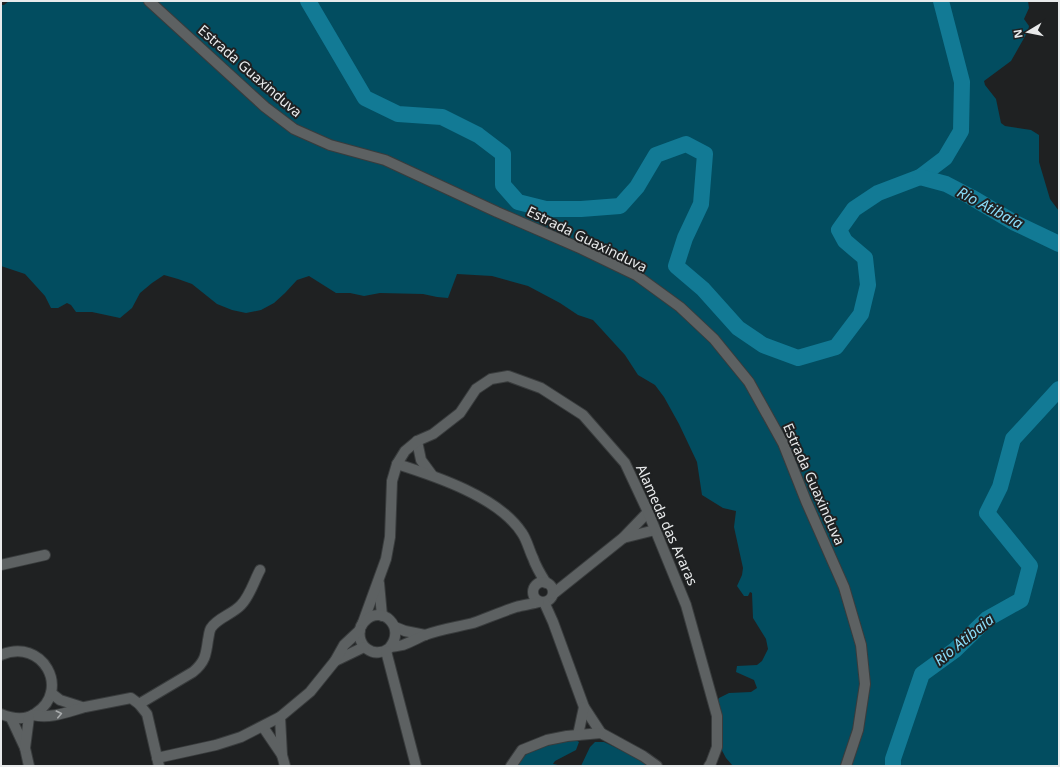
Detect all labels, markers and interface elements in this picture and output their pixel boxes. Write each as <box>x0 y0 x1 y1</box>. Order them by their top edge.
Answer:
north arrow <box>1008 12 1048 52</box>
street label: Estrada Guaxinduva <box>194 20 306 121</box>
text: N <box>1009 28 1026 40</box>
water label: Rio Atibaia <box>954 181 1027 233</box>
street label: Estrada Guaxinduva <box>524 201 651 276</box>
street label: Estrada Guaxinduva <box>779 420 850 548</box>
street label: Alameda das Araras <box>632 461 703 589</box>
water label: Rio Atibaia <box>929 609 998 670</box>
one-way arrow <box>56 711 62 719</box>

